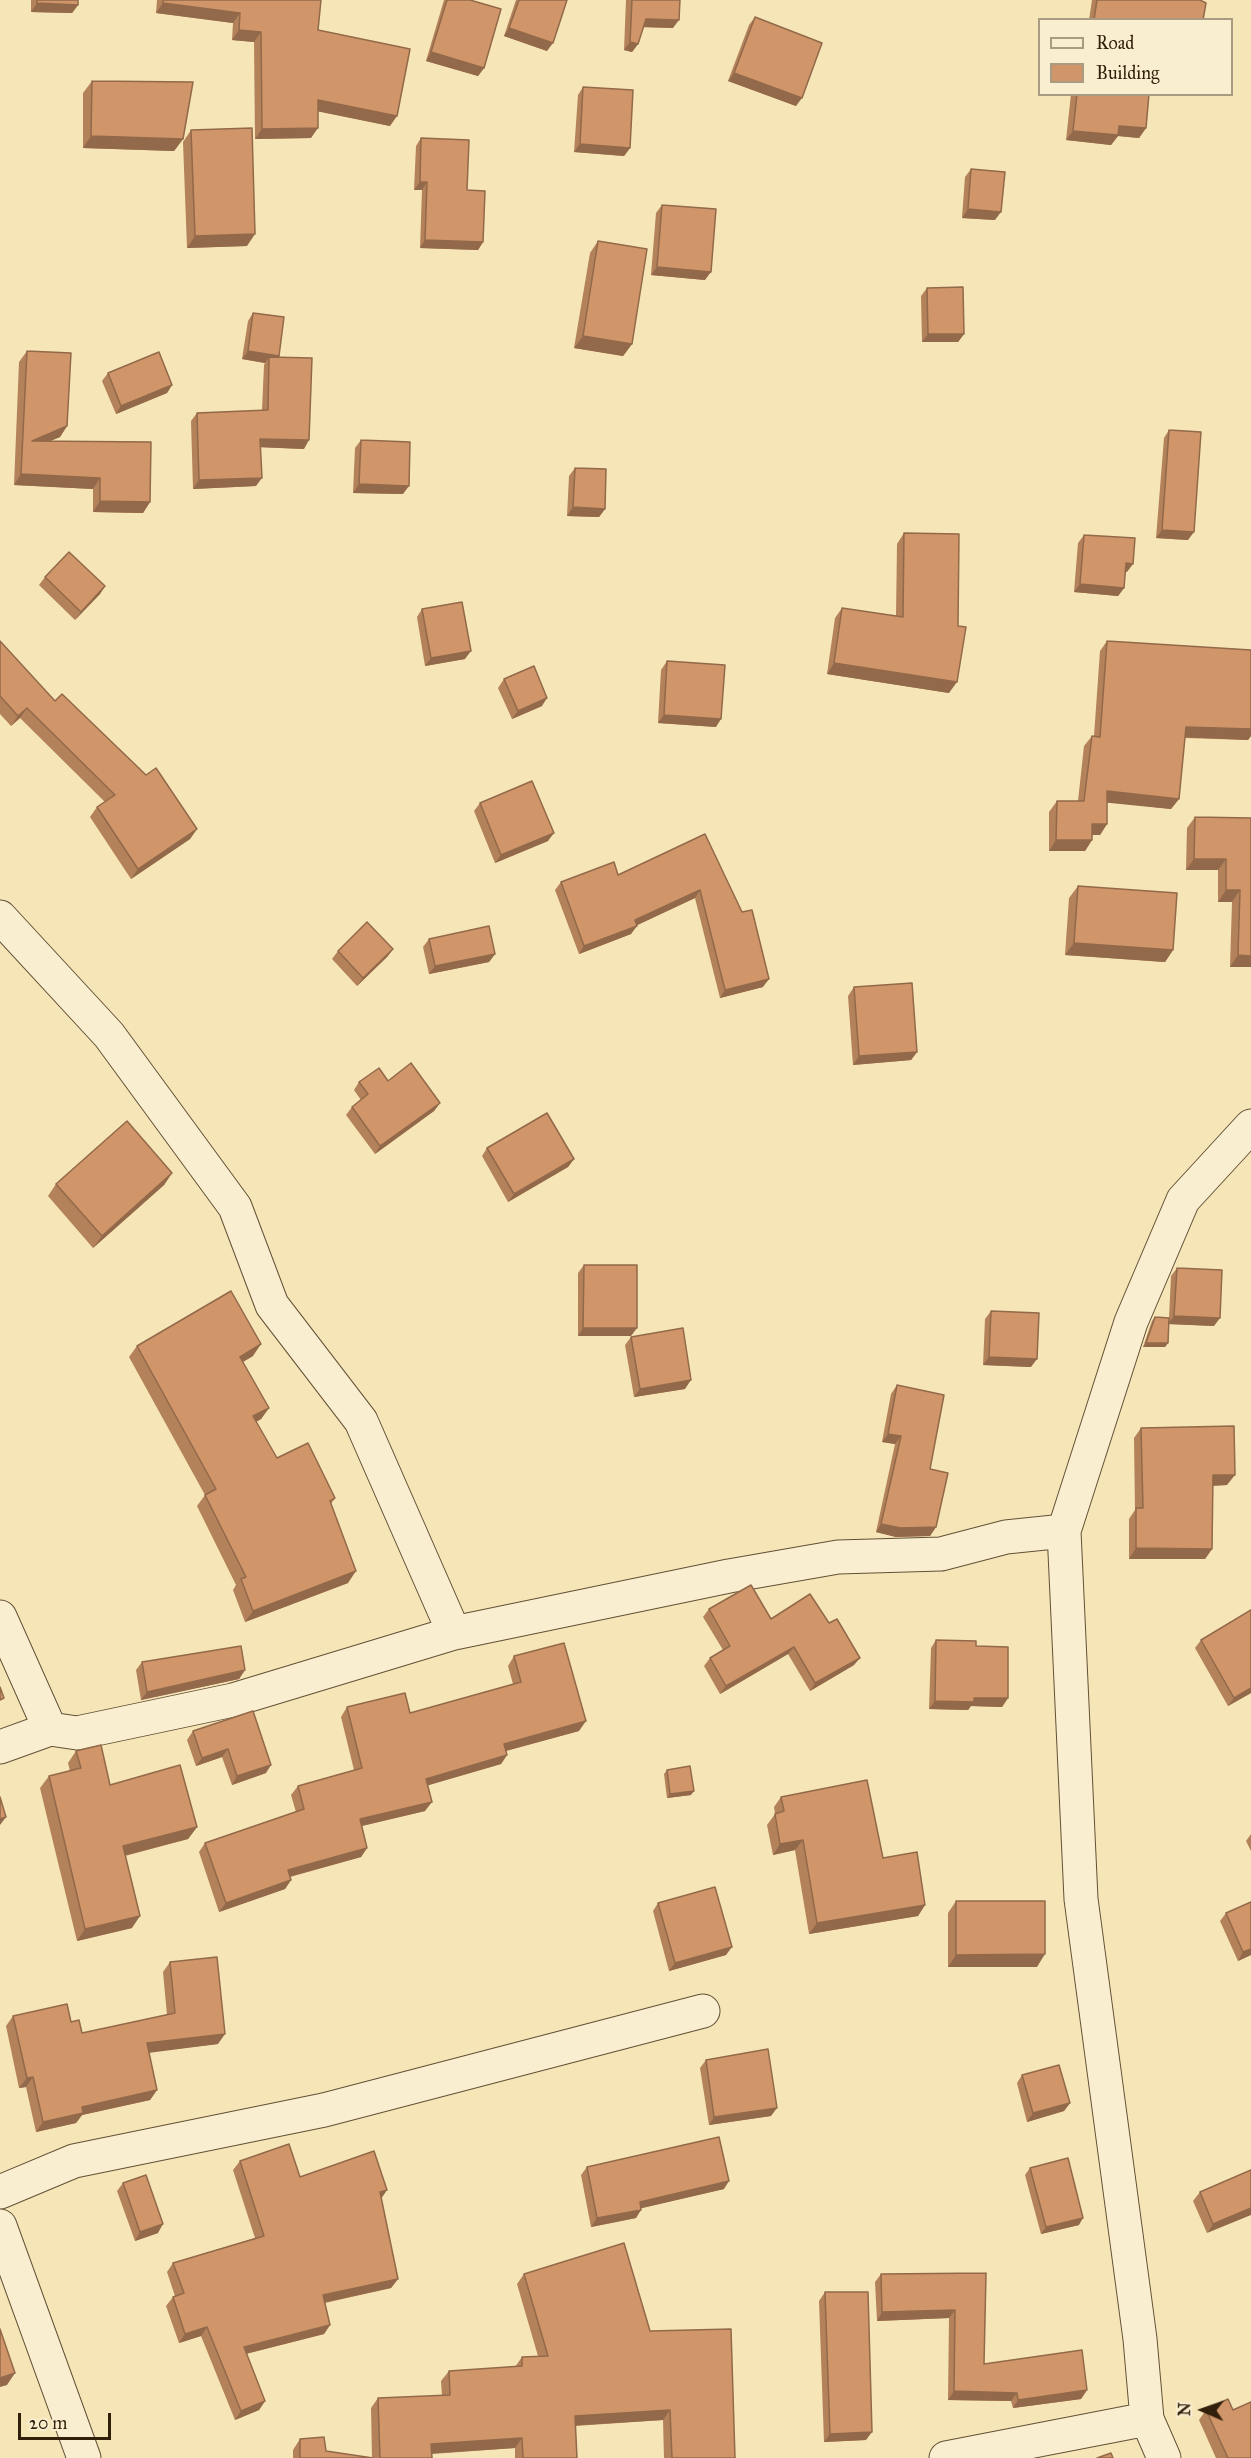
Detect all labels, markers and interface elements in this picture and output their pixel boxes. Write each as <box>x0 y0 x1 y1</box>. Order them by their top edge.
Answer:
legend <box>1038 18 1233 96</box>
text: Road <box>1096 32 1134 54</box>
text: Building <box>1096 62 1159 84</box>
north arrow <box>1173 2380 1233 2440</box>
scale bar <box>21 2401 114 2439</box>
text: N <box>1175 2402 1194 2416</box>
text: 20 m <box>29 2412 67 2434</box>

